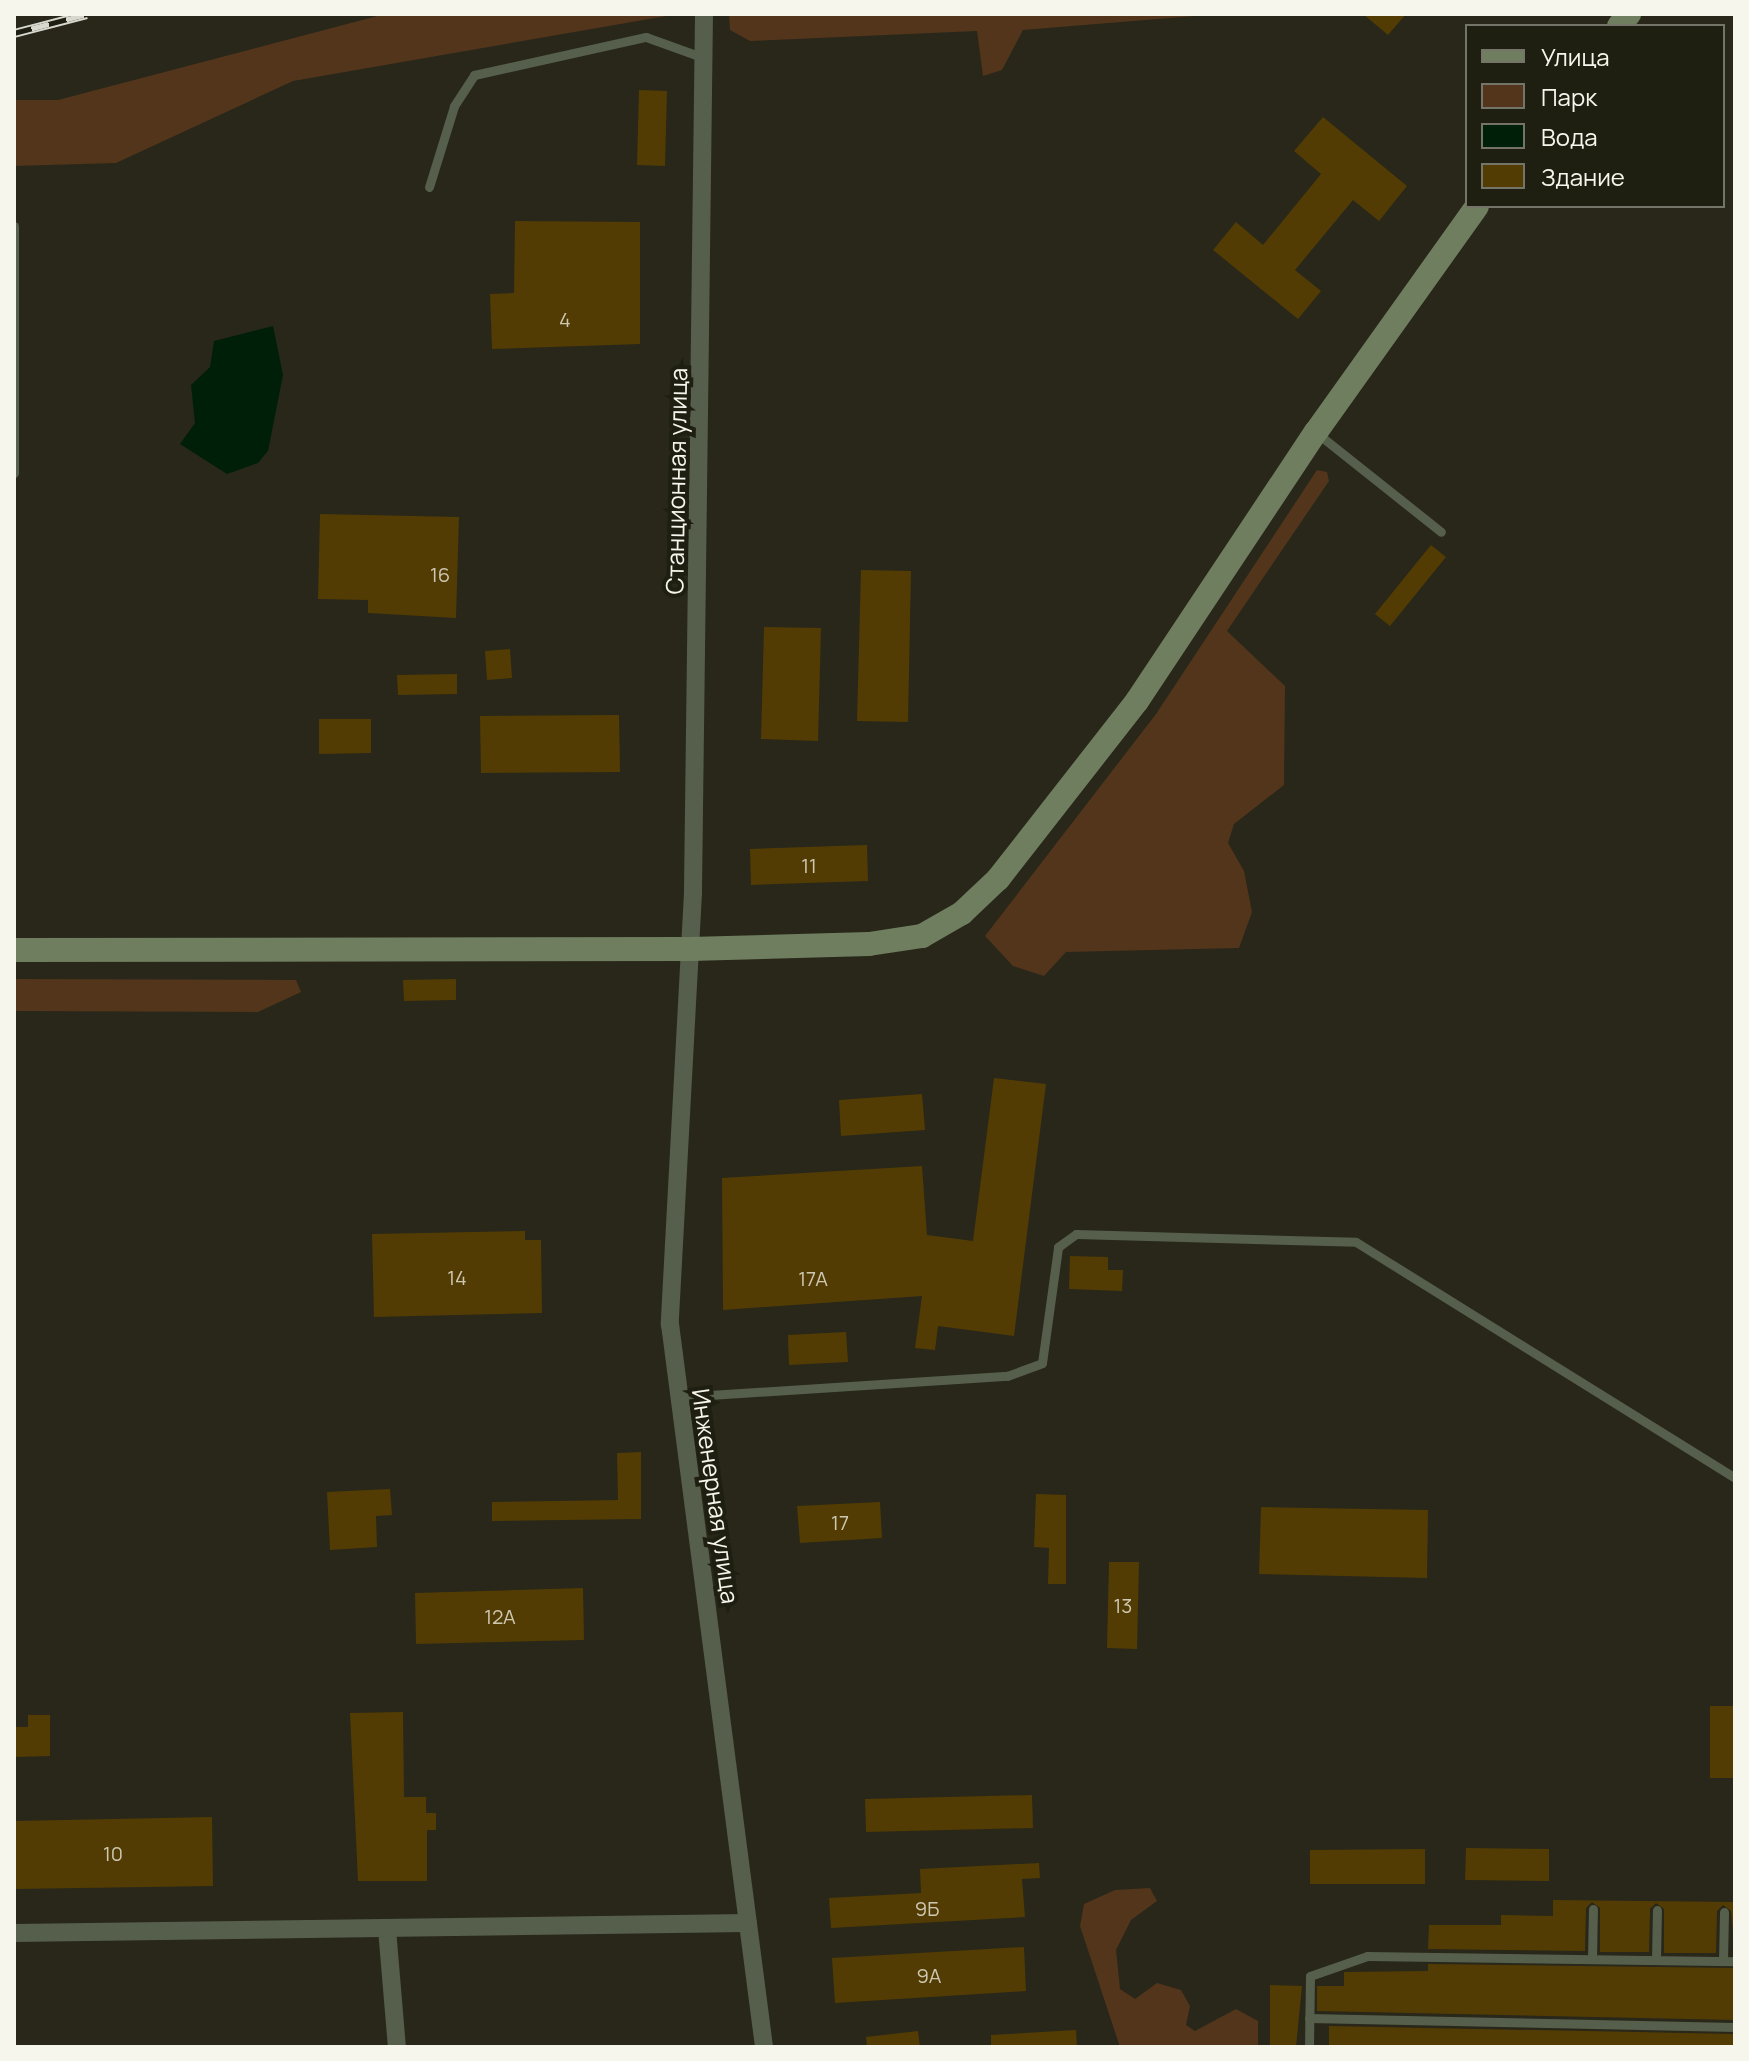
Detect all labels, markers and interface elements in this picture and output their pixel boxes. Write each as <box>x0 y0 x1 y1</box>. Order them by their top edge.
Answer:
legend <box>1465 24 1725 208</box>
text: Улица <box>1541 40 1610 73</box>
text: Парк <box>1541 80 1597 113</box>
text: Вода <box>1541 120 1598 153</box>
text: Здание <box>1541 160 1625 193</box>
house number: 4 <box>559 307 571 331</box>
street label: Станционная улица <box>660 367 692 595</box>
house number: 16 <box>430 562 450 586</box>
house number: 11 <box>801 853 817 877</box>
house number: 14 <box>447 1265 467 1289</box>
house number: 17А <box>798 1266 828 1290</box>
street label: Инженерная улица <box>687 1387 745 1605</box>
house number: 17 <box>831 1510 849 1534</box>
house number: 13 <box>1114 1593 1132 1617</box>
house number: 12А <box>484 1604 516 1628</box>
house number: 10 <box>103 1841 123 1865</box>
house number: 9Б <box>915 1896 939 1920</box>
house number: 9А <box>916 1963 942 1987</box>

